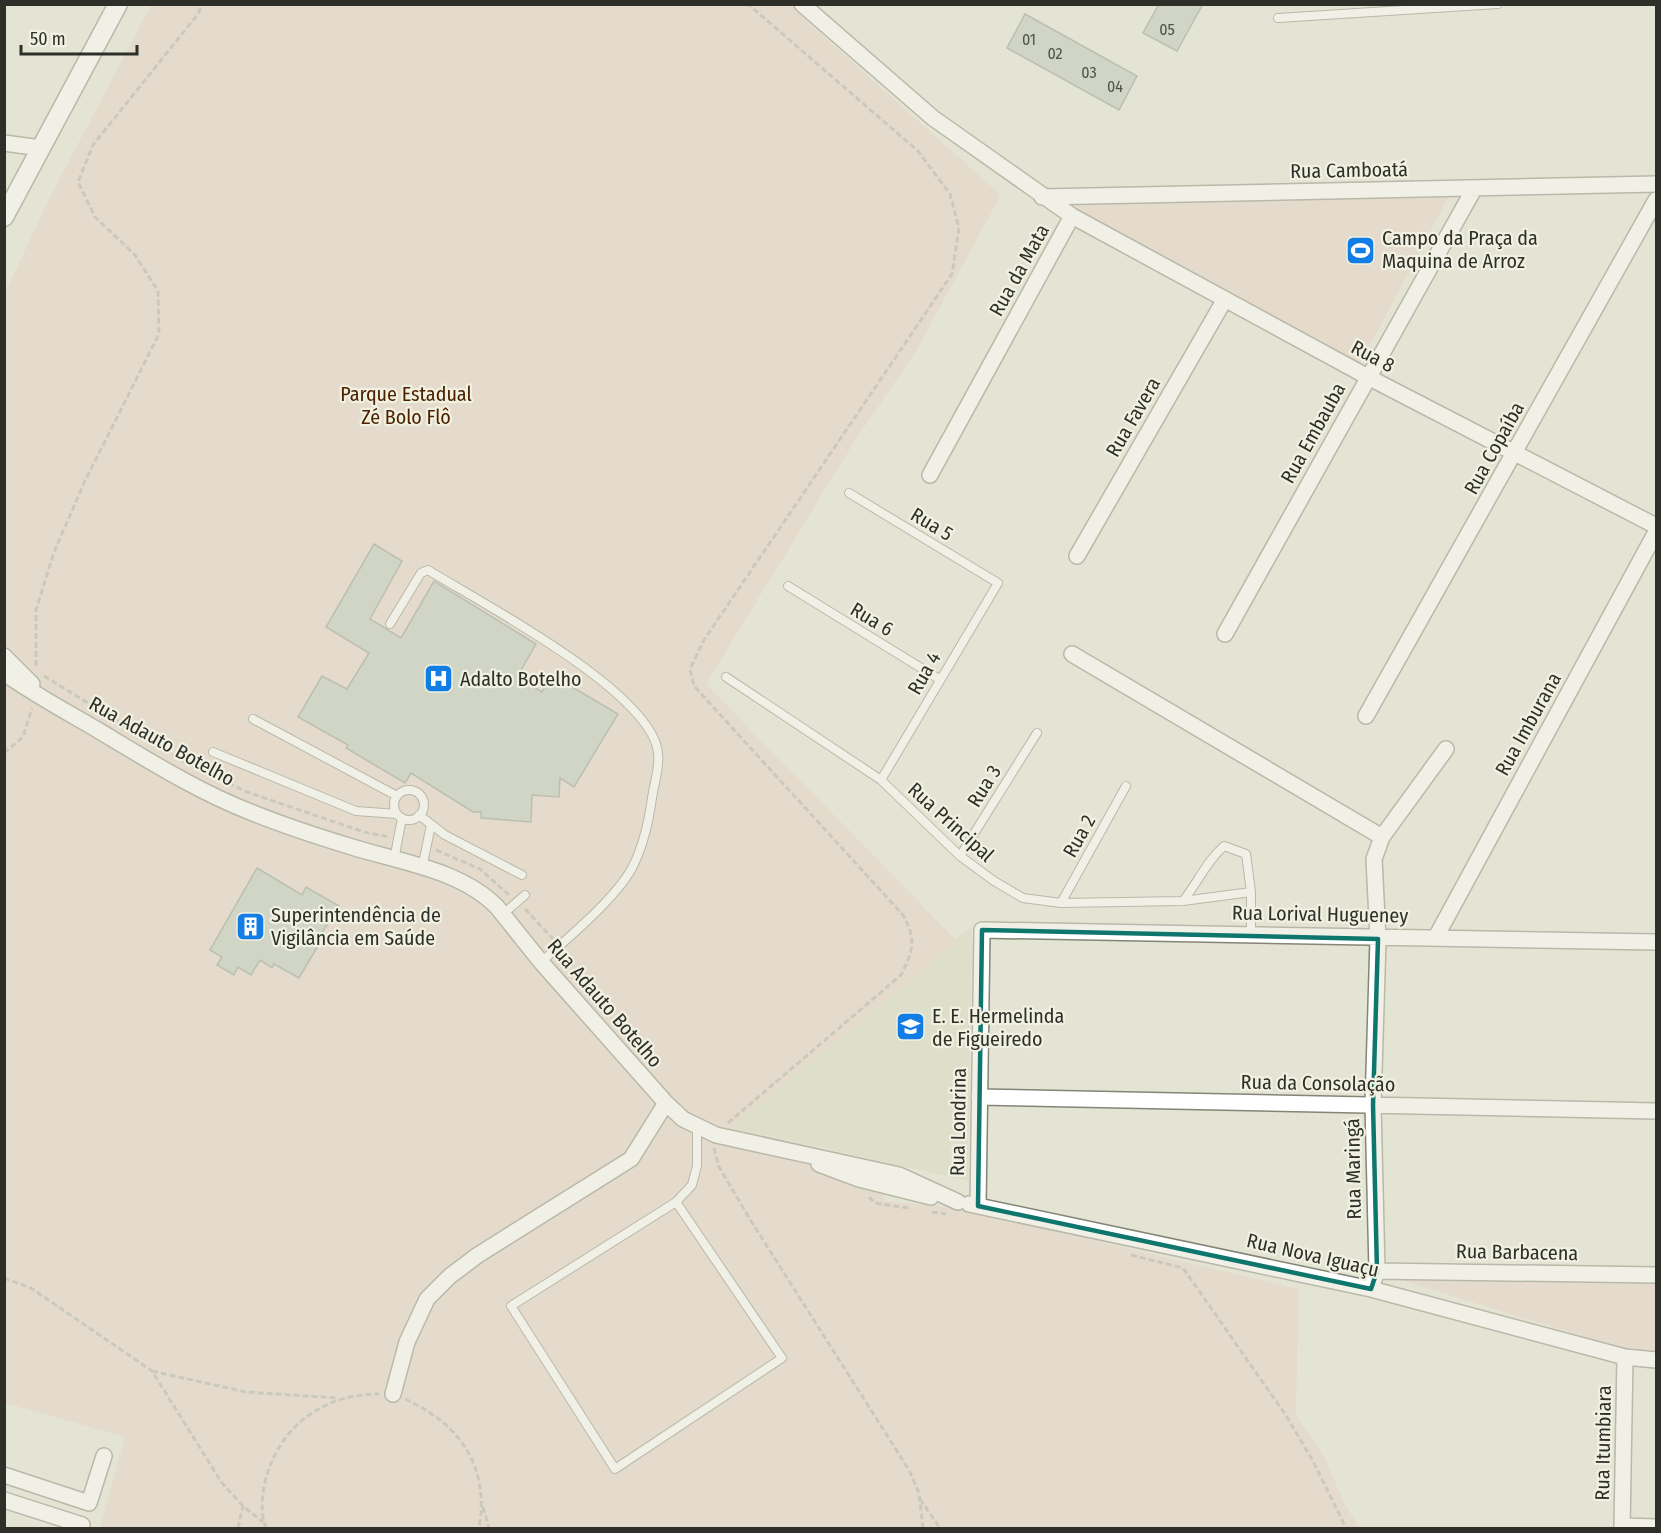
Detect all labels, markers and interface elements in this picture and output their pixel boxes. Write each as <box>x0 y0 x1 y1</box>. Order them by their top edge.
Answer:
scale bar <box>21 18 136 56</box>
house number: 05 <box>1159 20 1175 39</box>
text: 50 m <box>30 28 66 50</box>
house number: 01 <box>1022 30 1036 49</box>
house number: 02 <box>1047 44 1063 63</box>
house number: 03 <box>1081 63 1097 82</box>
house number: 04 <box>1107 77 1123 96</box>
street label: Rua Camboatá <box>1290 157 1408 183</box>
street label: Rua da Mata <box>984 220 1054 320</box>
place label: Campo da Praça da Maquina de Arroz <box>1382 226 1538 273</box>
sports icon: Campo da Praça da Maquina de Arroz <box>1345 234 1377 266</box>
street label: Rua 8 <box>1347 335 1399 377</box>
street label: Rua Favera <box>1101 373 1165 461</box>
street label: Rua Embauba <box>1275 378 1351 488</box>
park label: Parque Estadual Zé Bolo Flô <box>340 382 472 429</box>
street label: Rua Copaíba <box>1459 398 1529 498</box>
street label: Rua 5 <box>907 502 957 546</box>
street label: Rua 6 <box>846 597 898 641</box>
street label: Rua 4 <box>902 647 946 699</box>
hospital icon: Adalto Botelho <box>423 663 455 695</box>
place label: Adalto Botelho <box>460 667 582 691</box>
street label: Rua Imburana <box>1490 668 1566 780</box>
street label: Rua Adauto Botelho <box>85 691 239 791</box>
street label: Rua 3 <box>962 761 1006 811</box>
street label: Rua Principal <box>903 777 999 867</box>
street label: Rua 2 <box>1058 810 1100 861</box>
street label: Rua Lorival Hugueney <box>1232 900 1408 928</box>
place label: Superintendência de Vigilância em Saúde <box>271 903 441 950</box>
building icon: Superintendência de Vigilância em Saúde <box>234 910 266 942</box>
street label: Rua Adauto Botelho <box>543 934 667 1072</box>
place label: E. E. Hermelinda de Figueiredo <box>932 1004 1064 1051</box>
school or university icon: E. E. Hermelinda de Figueiredo <box>895 1011 927 1043</box>
street label: Rua Londrina <box>945 1068 971 1176</box>
street label: Rua da Consolação <box>1240 1070 1396 1096</box>
street label: Rua Maringá <box>1340 1118 1366 1220</box>
street label: Rua Nova Iguaçu <box>1244 1228 1382 1282</box>
street label: Rua Barbacena <box>1456 1239 1578 1265</box>
street label: Rua Itumbiara <box>1590 1385 1616 1501</box>

